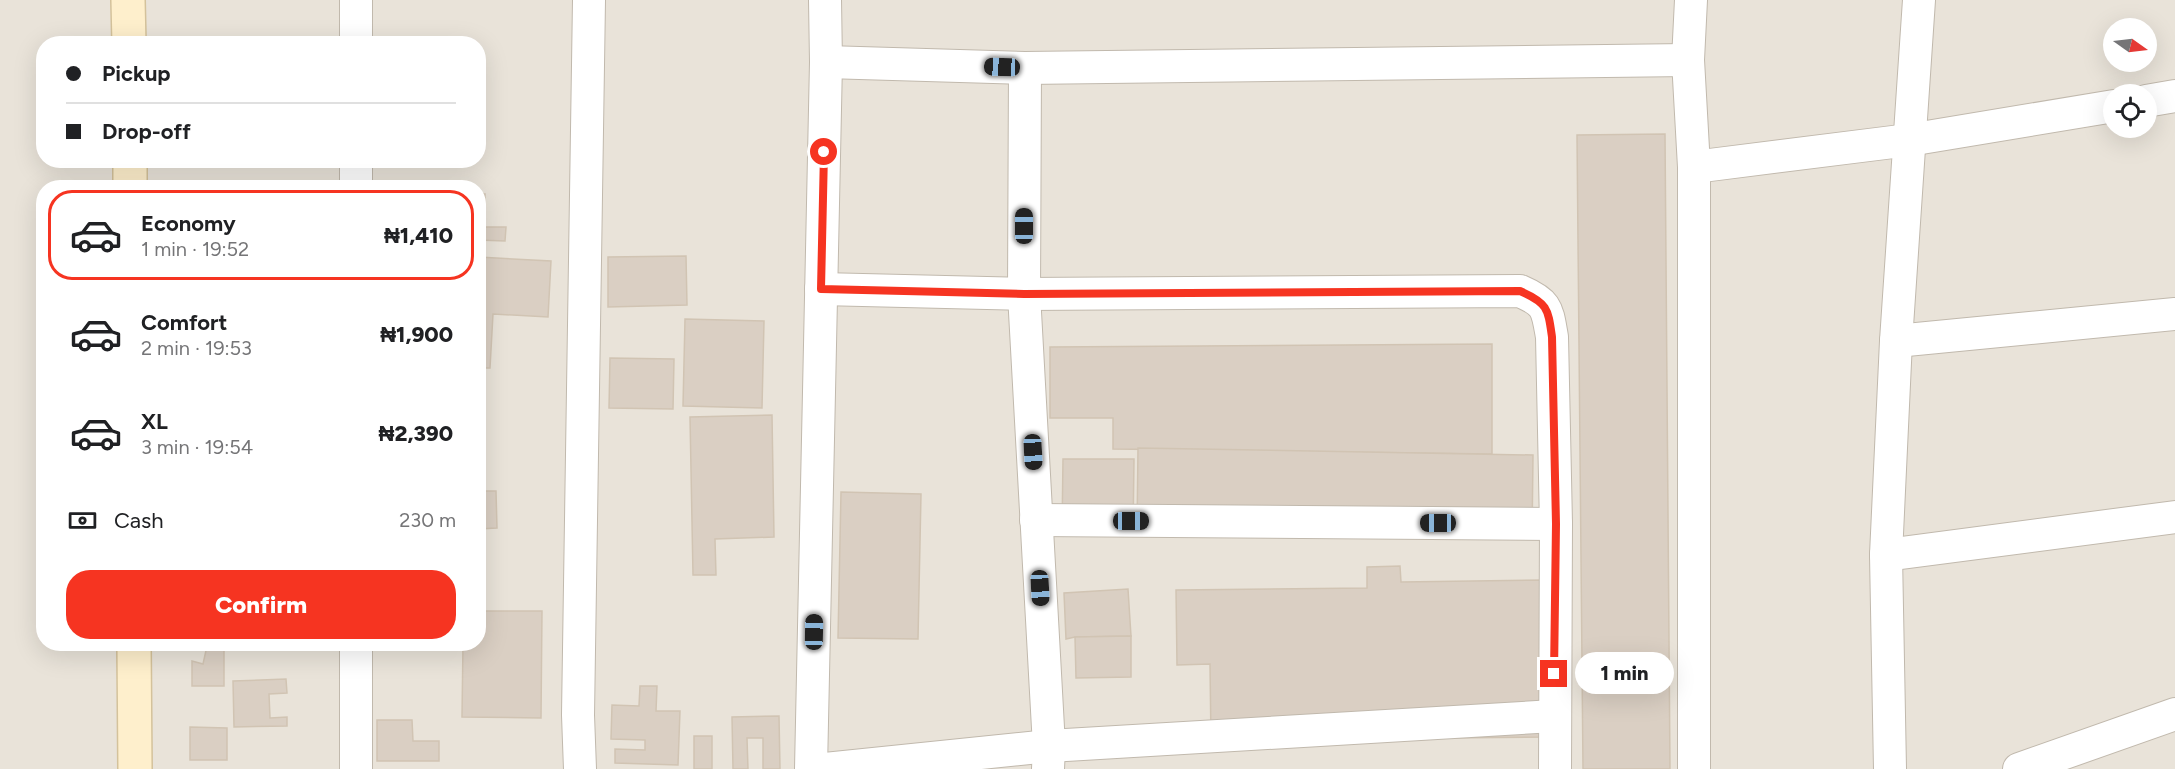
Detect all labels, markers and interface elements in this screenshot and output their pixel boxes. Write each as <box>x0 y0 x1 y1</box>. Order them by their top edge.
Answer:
north arrow <box>2103 18 2157 72</box>
map controls <box>2103 18 2157 138</box>
car <box>984 57 1020 77</box>
text: Pickup <box>102 60 171 87</box>
button: locate <box>2103 84 2157 138</box>
text: Drop-off <box>102 118 191 145</box>
route start <box>810 138 837 165</box>
icon: car <box>69 208 123 262</box>
car <box>1015 208 1033 244</box>
text: Economy <box>141 210 236 237</box>
text: ₦1,410 <box>384 222 453 249</box>
text: 1 min · 19:52 <box>141 237 249 261</box>
icon: car <box>69 307 123 361</box>
text: Comfort <box>141 309 227 336</box>
text: ₦1,900 <box>380 321 453 348</box>
text: 2 min · 19:53 <box>141 336 252 360</box>
icon: car <box>69 406 123 460</box>
text: XL <box>141 408 168 435</box>
text: ₦2,390 <box>379 420 453 447</box>
car <box>1023 434 1043 470</box>
text: 3 min · 19:54 <box>141 435 253 459</box>
icon: cash <box>66 504 99 537</box>
text: Cash <box>114 507 164 534</box>
text: 230 m <box>399 508 456 532</box>
car <box>1113 512 1149 530</box>
car <box>1420 514 1456 532</box>
button: Confirm <box>66 570 456 639</box>
car <box>1030 570 1050 606</box>
car <box>805 614 823 650</box>
callout: 1 min <box>1575 653 1674 695</box>
route end <box>1540 660 1567 687</box>
text: 1 min <box>1601 661 1648 685</box>

